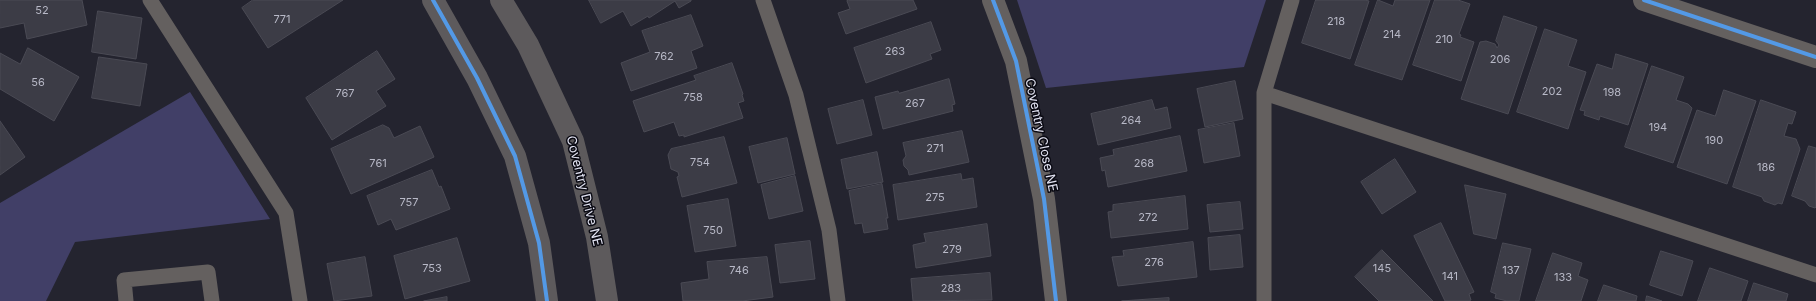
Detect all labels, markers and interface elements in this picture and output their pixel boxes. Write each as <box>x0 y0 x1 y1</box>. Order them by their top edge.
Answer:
house number: 52 <box>35 4 49 18</box>
house number: 771 <box>273 13 291 27</box>
house number: 218 <box>1327 15 1345 29</box>
house number: 214 <box>1383 28 1401 42</box>
house number: 210 <box>1435 33 1453 47</box>
house number: 263 <box>885 45 905 59</box>
house number: 762 <box>654 50 674 64</box>
house number: 206 <box>1490 53 1510 67</box>
house number: 56 <box>31 76 45 90</box>
street label: Coventry Close NE <box>1021 77 1061 193</box>
house number: 202 <box>1542 85 1562 99</box>
house number: 198 <box>1603 86 1621 100</box>
house number: 767 <box>335 87 355 101</box>
house number: 758 <box>683 91 703 105</box>
house number: 267 <box>905 97 925 111</box>
house number: 264 <box>1121 114 1141 128</box>
house number: 194 <box>1649 121 1667 135</box>
street label: Coventry Drive NE <box>563 134 605 248</box>
house number: 190 <box>1705 134 1723 148</box>
house number: 271 <box>926 142 944 156</box>
house number: 754 <box>690 156 710 170</box>
house number: 761 <box>369 157 387 171</box>
house number: 268 <box>1134 157 1154 171</box>
house number: 186 <box>1757 161 1775 175</box>
house number: 275 <box>925 191 945 205</box>
house number: 757 <box>399 196 419 210</box>
house number: 272 <box>1138 211 1158 225</box>
house number: 750 <box>703 224 723 238</box>
house number: 279 <box>942 243 962 257</box>
house number: 276 <box>1144 256 1164 270</box>
house number: 753 <box>422 262 442 276</box>
house number: 145 <box>1373 262 1391 276</box>
house number: 746 <box>729 264 749 278</box>
house number: 137 <box>1502 264 1520 278</box>
house number: 141 <box>1442 270 1458 284</box>
house number: 133 <box>1554 271 1572 285</box>
house number: 283 <box>941 282 961 296</box>

